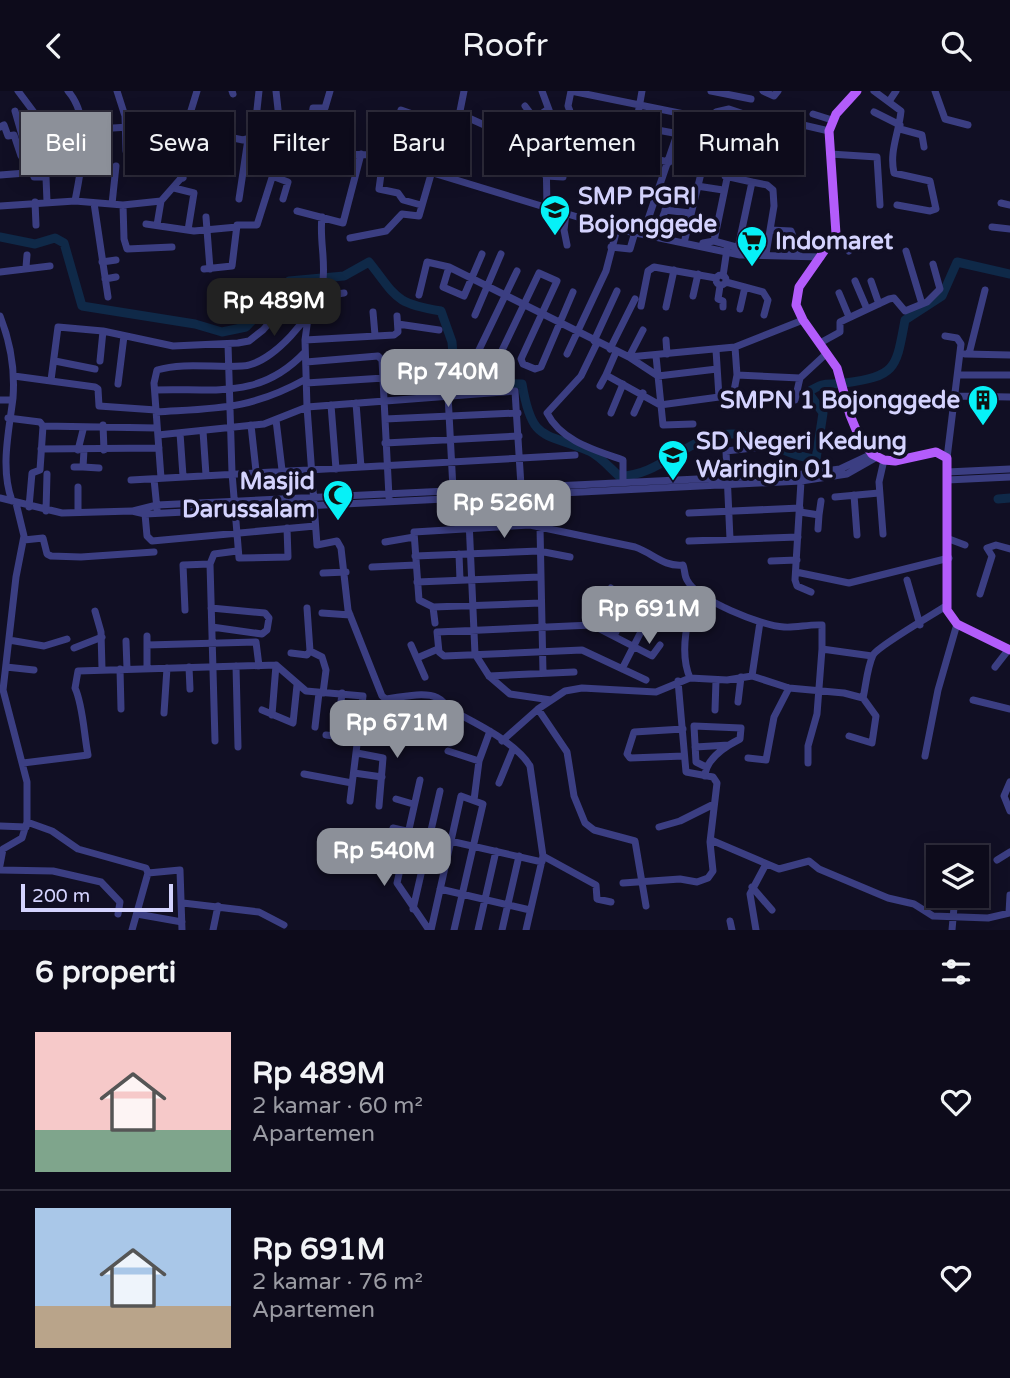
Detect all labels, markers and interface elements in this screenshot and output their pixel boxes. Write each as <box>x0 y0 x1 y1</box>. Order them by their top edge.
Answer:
icon: back <box>35 27 73 65</box>
text: Roofr <box>462 27 548 65</box>
icon: search <box>937 27 975 65</box>
chip: Beli <box>21 112 111 175</box>
chip: Sewa <box>125 112 234 175</box>
chip: Filter <box>248 112 354 175</box>
chip: Baru <box>368 112 470 175</box>
chip: Apartemen <box>484 112 660 175</box>
chip: Rumah <box>674 112 804 175</box>
place label: SMP PGRI Bojonggede <box>578 182 717 239</box>
school or university icon: SMP PGRI Bojonggede <box>538 193 572 237</box>
supermarket icon: Indomaret <box>735 224 769 268</box>
place label: Indomaret <box>775 227 894 256</box>
pin: Rp 489M <box>209 279 339 338</box>
text: Rp 489M <box>223 287 325 315</box>
pin: Rp 740M <box>383 349 513 409</box>
text: Rp 740M <box>397 358 499 386</box>
building icon: SMPN 1 Bojonggede <box>966 383 1000 427</box>
place label: SMPN 1 Bojonggede <box>720 386 960 415</box>
place label: SD Negeri Kedung Waringin 01 <box>696 427 907 484</box>
school or university icon: SD Negeri Kedung Waringin 01 <box>656 438 690 482</box>
place label: Masjid Darussalam <box>182 467 315 524</box>
mosque icon: Masjid Darussalam <box>321 478 355 522</box>
pin: Rp 526M <box>439 481 569 540</box>
text: Rp 526M <box>453 489 555 517</box>
pin: Rp 691M <box>584 587 714 646</box>
text: Rp 691M <box>598 595 700 623</box>
pin: Rp 671M <box>332 701 462 760</box>
text: Rp 671M <box>346 709 448 737</box>
pin: Rp 540M <box>319 829 449 888</box>
text: Rp 540M <box>333 837 435 865</box>
map controls <box>926 845 989 908</box>
button: layers <box>926 845 989 908</box>
scale bar <box>21 881 173 913</box>
text: 200 m <box>32 885 90 907</box>
icon: filters <box>937 953 975 991</box>
text: 6 properti <box>35 954 176 991</box>
text: Rp 489M <box>252 1055 386 1092</box>
icon: home <box>91 1060 175 1144</box>
icon: heart <box>937 1083 975 1121</box>
text: 2 kamar · 60 m² <box>252 1092 423 1120</box>
text: Apartemen <box>252 1120 375 1148</box>
text: Rp 691M <box>252 1231 386 1268</box>
icon: home <box>91 1236 175 1320</box>
icon: heart <box>937 1259 975 1297</box>
text: 2 kamar · 76 m² <box>252 1268 423 1296</box>
text: Apartemen <box>252 1296 375 1324</box>

